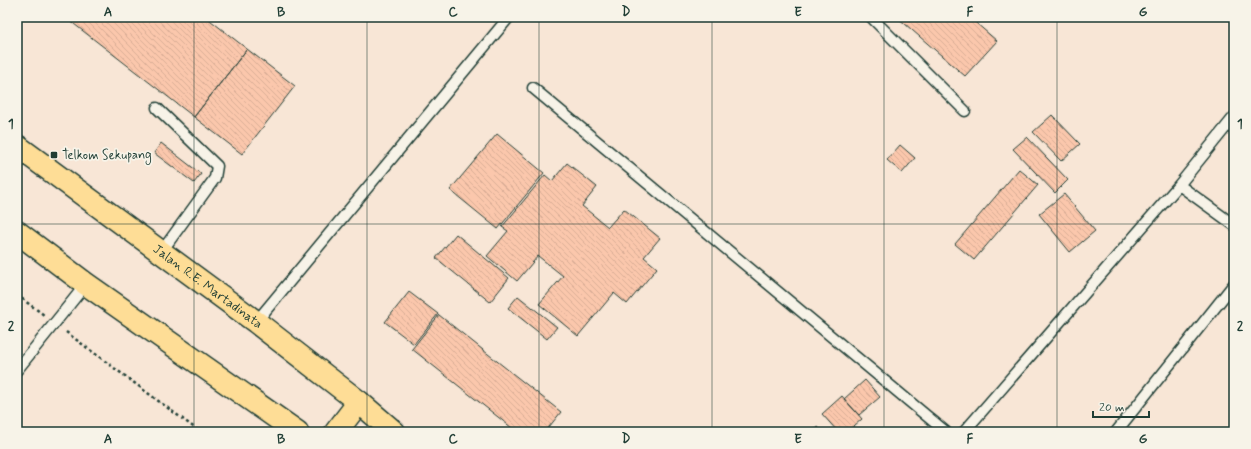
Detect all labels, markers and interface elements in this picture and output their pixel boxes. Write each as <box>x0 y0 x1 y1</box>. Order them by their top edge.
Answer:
text: A <box>104 4 112 21</box>
text: B <box>277 4 286 21</box>
text: C <box>448 4 458 21</box>
text: D <box>622 4 631 21</box>
text: E <box>794 4 802 21</box>
text: F <box>967 4 974 21</box>
text: G <box>1139 4 1148 21</box>
text: 1 <box>8 116 14 133</box>
text: 1 <box>1237 116 1243 133</box>
place label: Telkom Sekupang <box>62 147 152 165</box>
marker: Telkom Sekupang <box>49 150 59 160</box>
street label: Jalan R.E. Martadinata <box>150 241 266 333</box>
text: 2 <box>8 318 15 335</box>
text: 2 <box>1237 318 1244 335</box>
scale bar <box>1093 393 1149 419</box>
text: 20 m <box>1099 400 1125 416</box>
text: A <box>104 431 112 448</box>
text: B <box>277 431 286 448</box>
text: C <box>448 431 458 448</box>
text: D <box>622 431 631 448</box>
text: E <box>794 431 802 448</box>
text: F <box>967 431 974 448</box>
text: G <box>1139 431 1148 448</box>

